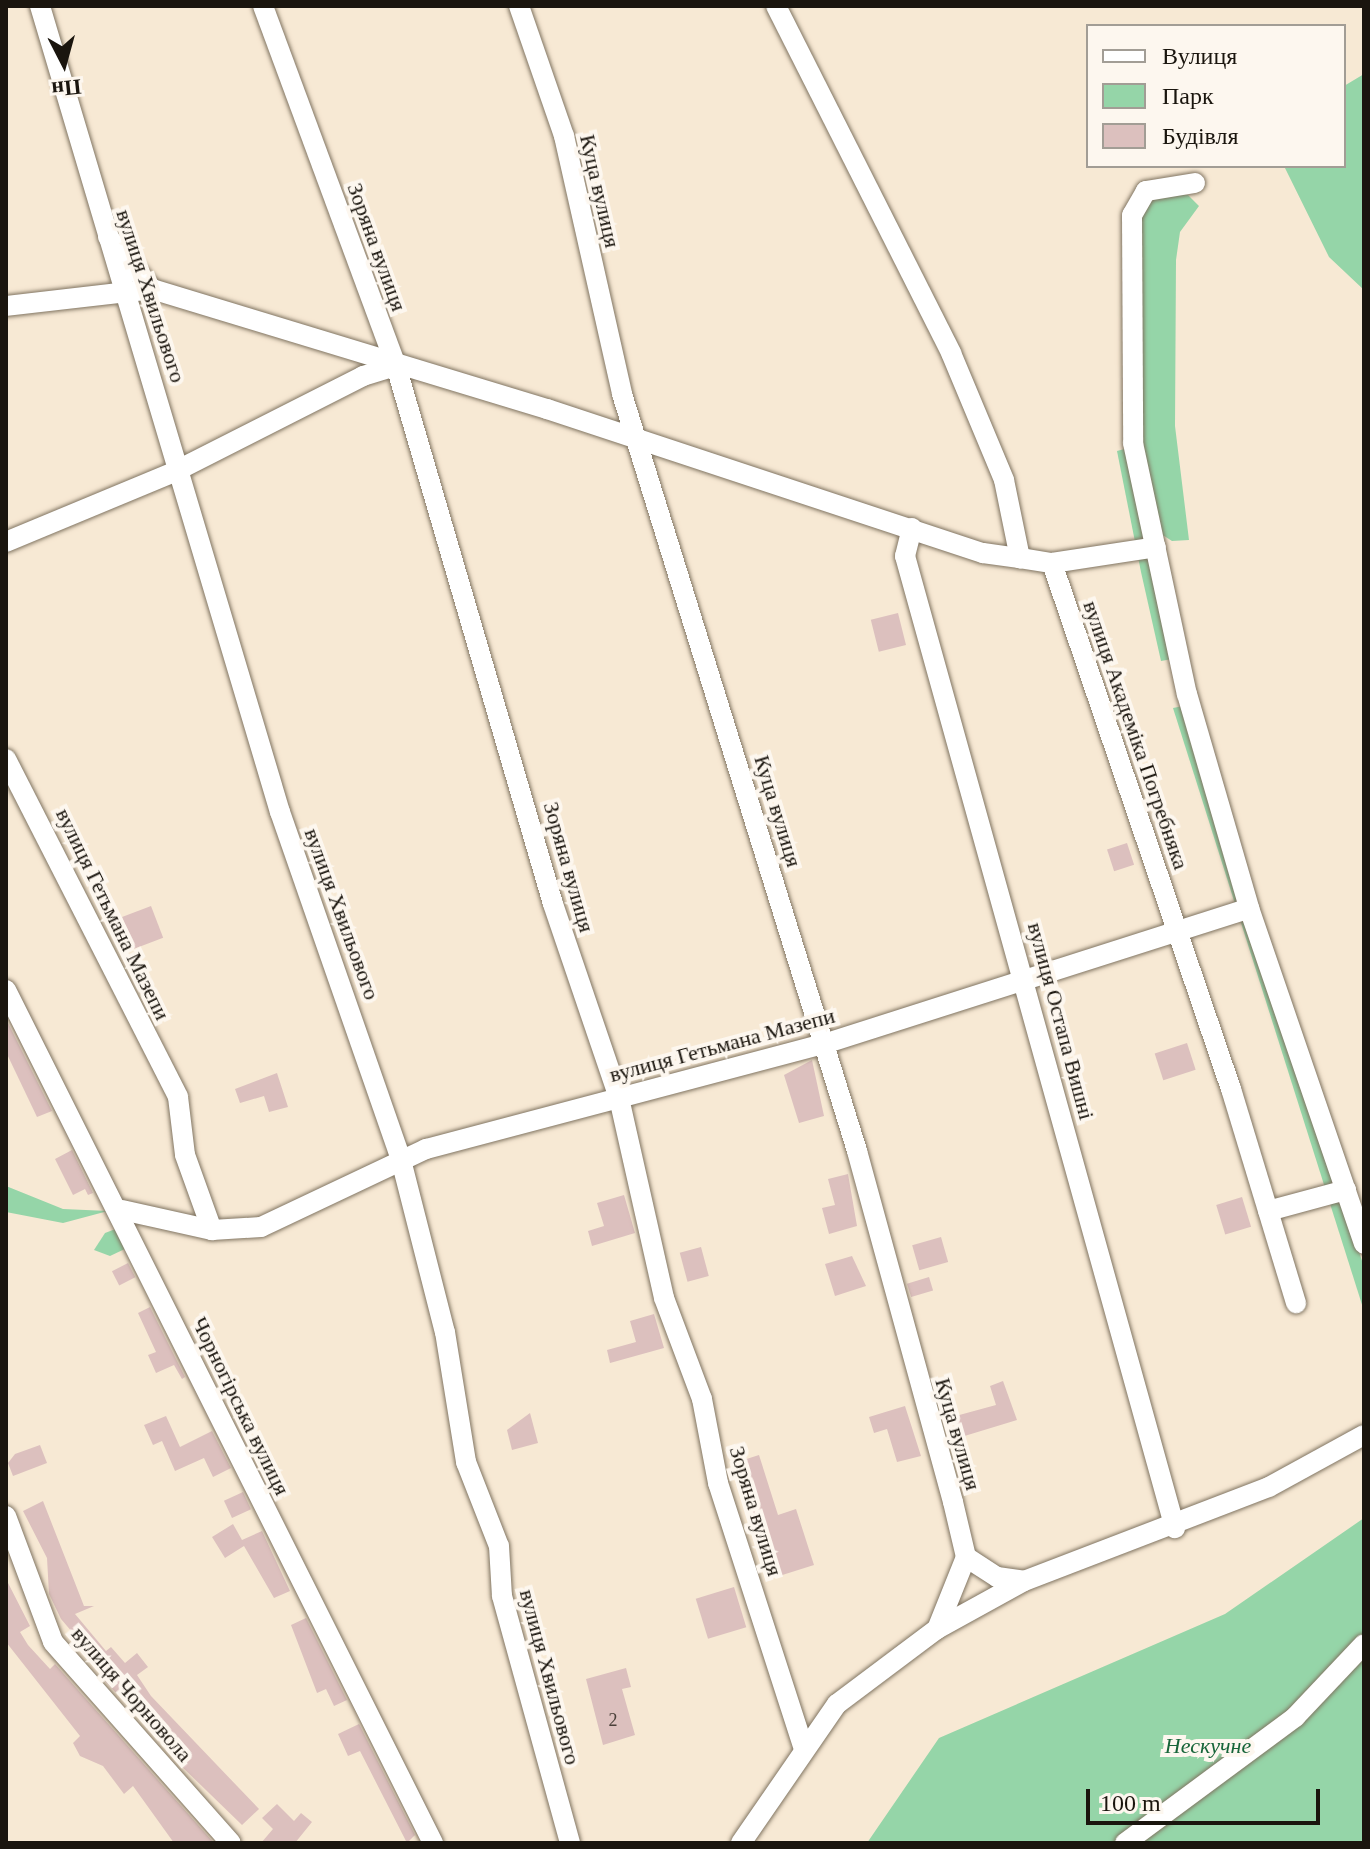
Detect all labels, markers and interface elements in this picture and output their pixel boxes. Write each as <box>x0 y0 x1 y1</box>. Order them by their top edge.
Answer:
north arrow <box>24 24 104 104</box>
legend <box>1086 24 1346 168</box>
text: Вулиця <box>1162 43 1237 69</box>
text: Пн <box>50 74 83 102</box>
text: Парк <box>1162 83 1214 109</box>
text: Будівля <box>1162 123 1239 149</box>
street label: Куца вулиця <box>574 132 626 250</box>
street label: Зоряна вулиця <box>342 179 412 315</box>
street label: вулиця Хвильового <box>111 206 191 386</box>
street label: вулиця Академіка Погребняка <box>1078 597 1194 873</box>
street label: Куца вулиця <box>749 752 807 870</box>
street label: Зоряна вулиця <box>538 799 600 935</box>
street label: вулиця Гетьмана Мазепи <box>50 804 176 1024</box>
street label: вулиця Хвильового <box>299 825 385 1003</box>
street label: вулиця Остапа Вишні <box>1022 919 1100 1123</box>
street label: вулиця Гетьмана Мазепи <box>606 1002 838 1088</box>
street label: Чорногірська вулиця <box>186 1313 296 1499</box>
street label: Куца вулиця <box>929 1375 987 1493</box>
street label: Зоряна вулиця <box>724 1443 788 1579</box>
street label: вулиця Хвильового <box>514 1586 586 1768</box>
street label: вулиця Чорновола <box>66 1621 198 1767</box>
house number: 2 <box>608 1709 618 1731</box>
park label: Нескучне <box>1165 1733 1251 1759</box>
scale bar <box>1090 1773 1324 1823</box>
text: 100 m <box>1100 1790 1161 1816</box>

